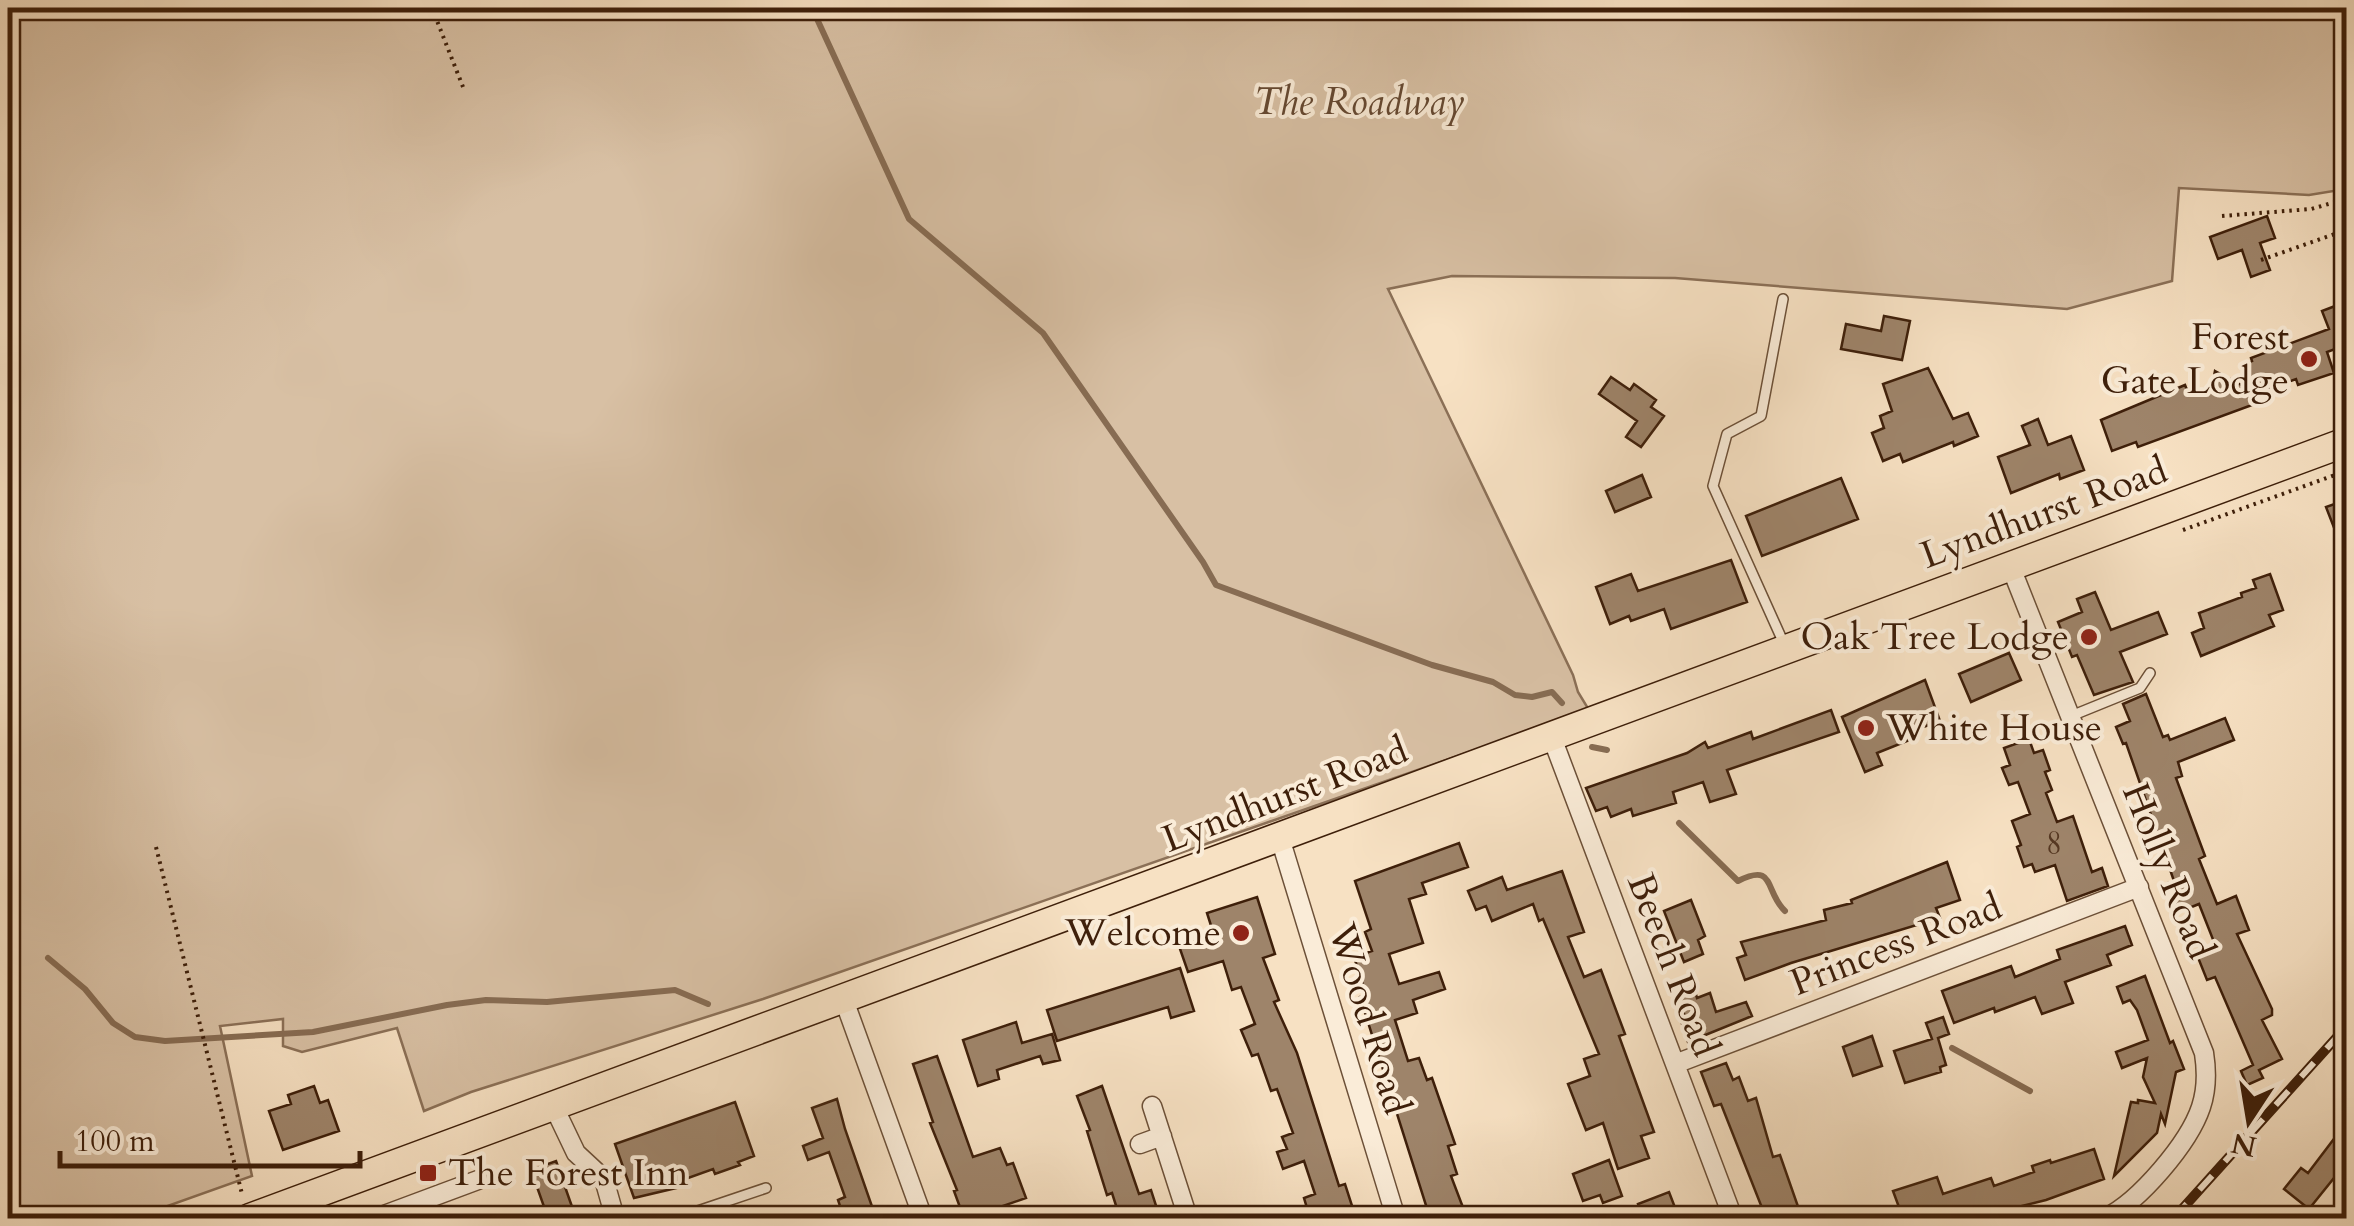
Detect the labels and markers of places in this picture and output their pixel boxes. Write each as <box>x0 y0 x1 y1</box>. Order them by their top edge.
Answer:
place label: Forest Gate Lodge <box>2101 311 2289 407</box>
marker: Forest Gate Lodge <box>2298 348 2320 370</box>
place label: Oak Tree Lodge <box>1800 611 2069 663</box>
marker: Oak Tree Lodge <box>2078 626 2100 648</box>
place label: White House <box>1885 702 2102 754</box>
marker: White House <box>1855 717 1877 739</box>
place label: Welcome <box>1064 907 1221 959</box>
marker: Welcome <box>1230 922 1252 944</box>
place label: The Forest Inn <box>448 1147 689 1199</box>
marker: The Forest Inn <box>417 1162 439 1184</box>

